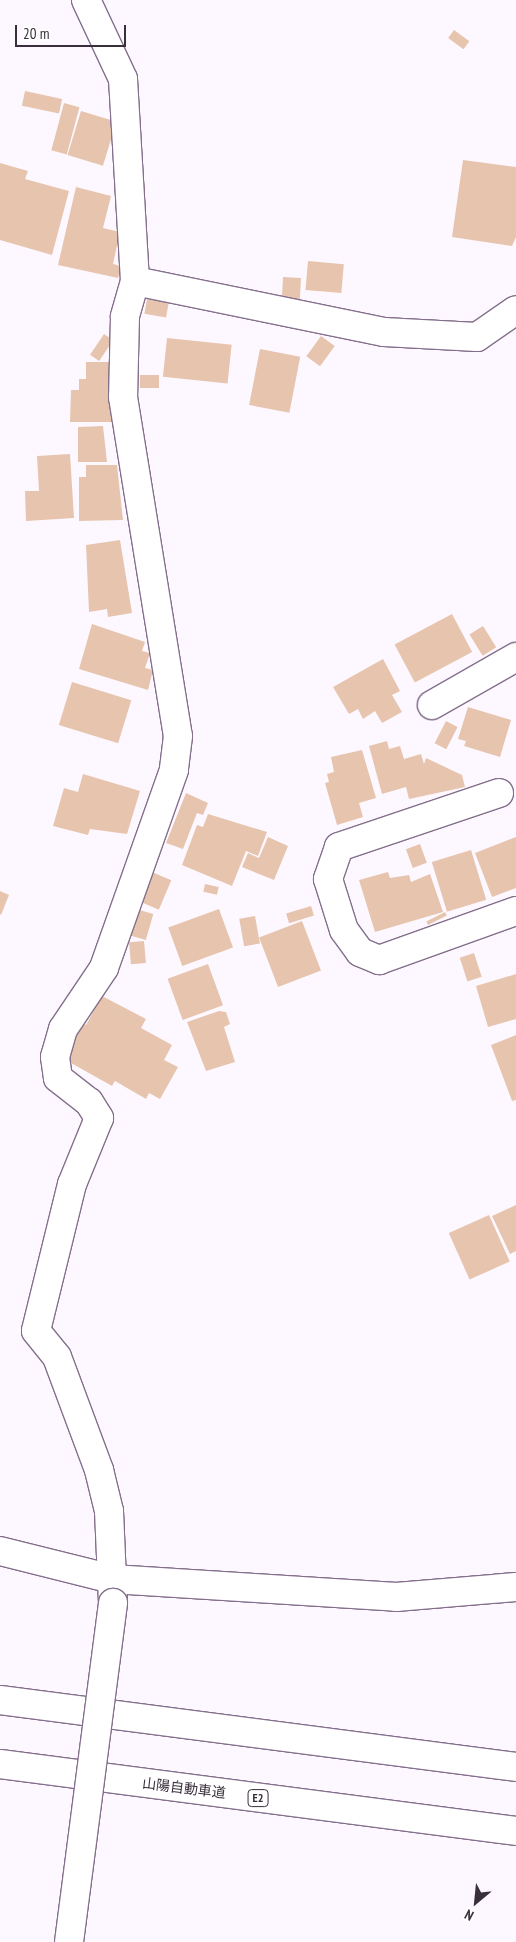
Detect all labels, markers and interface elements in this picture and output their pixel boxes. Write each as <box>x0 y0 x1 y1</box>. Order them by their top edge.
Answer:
scale bar <box>18 15 129 47</box>
text: 20 m <box>23 24 49 43</box>
street label: 山陽自動車道 <box>141 1775 227 1801</box>
road number: E2 <box>247 1789 269 1808</box>
north arrow <box>451 1877 501 1927</box>
text: N <box>461 1906 477 1925</box>

